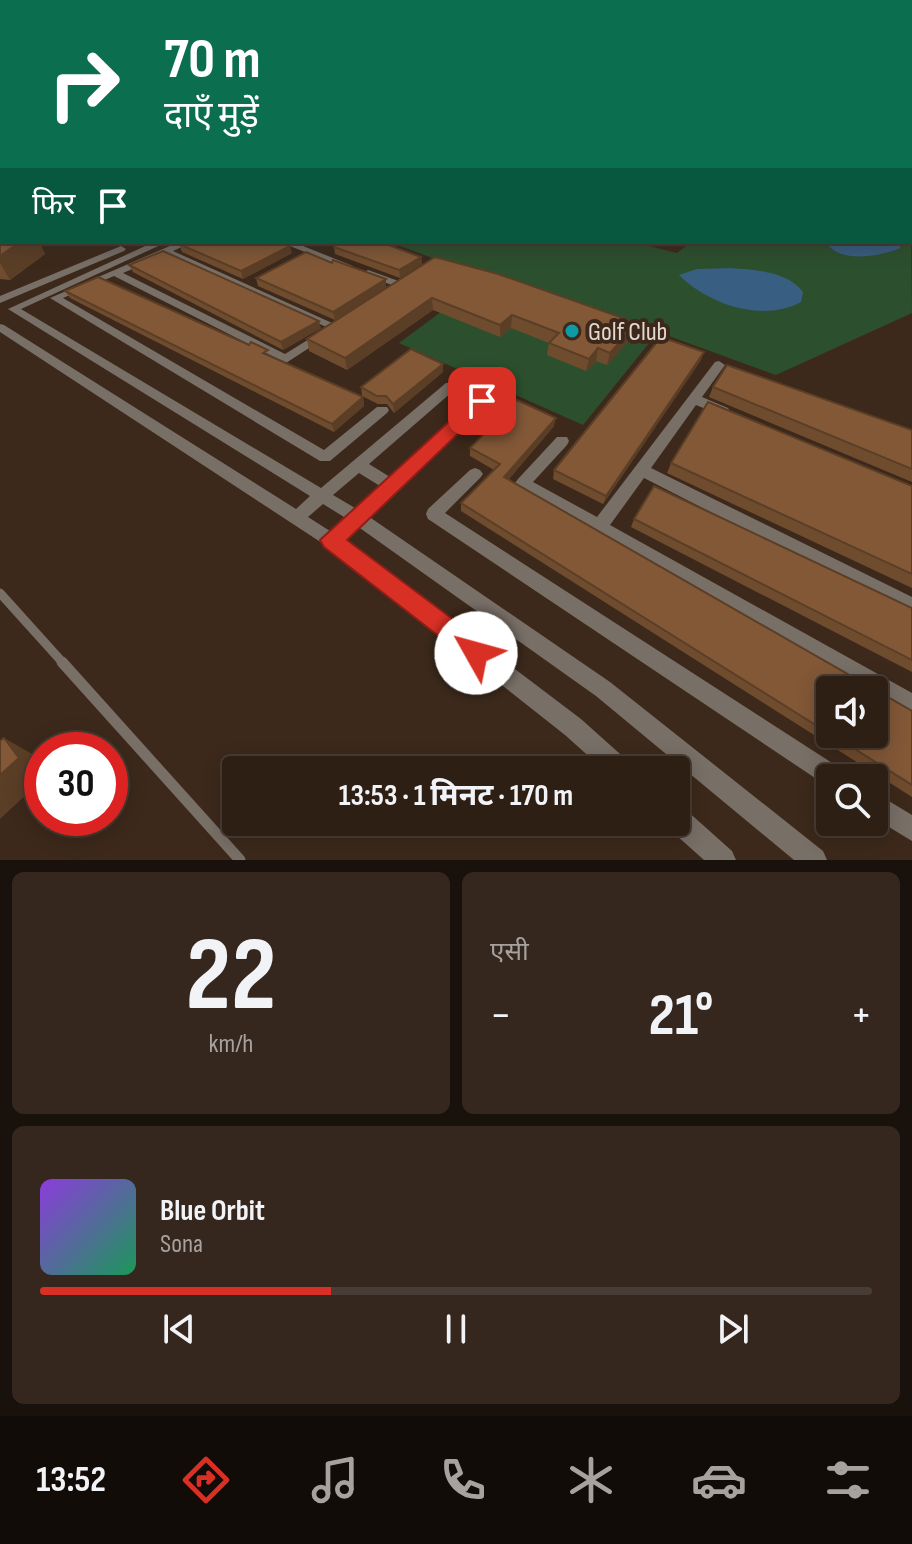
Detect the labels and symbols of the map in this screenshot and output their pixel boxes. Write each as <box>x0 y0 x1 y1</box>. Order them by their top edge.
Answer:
place label: Golf Club <box>588 317 667 348</box>
marker: Golf Club <box>563 322 581 340</box>
pin <box>448 367 516 435</box>
position arrow <box>434 611 518 695</box>
speed limit sign: 30 <box>24 732 128 836</box>

